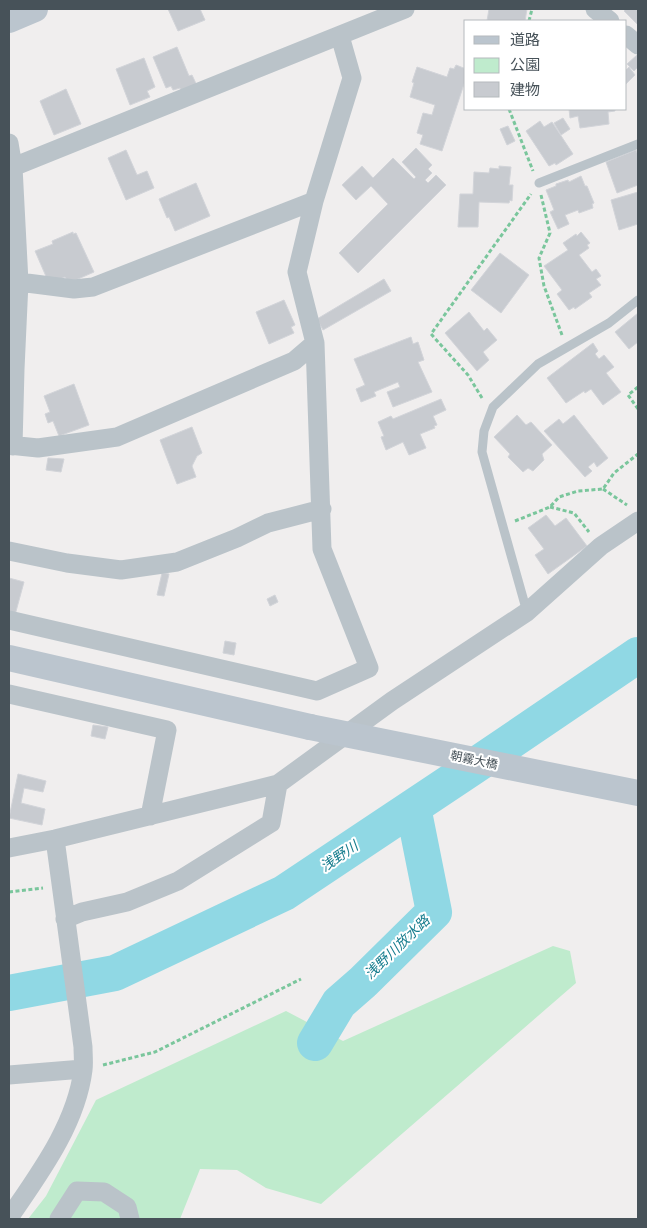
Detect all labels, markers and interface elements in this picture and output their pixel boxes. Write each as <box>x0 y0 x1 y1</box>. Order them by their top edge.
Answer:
legend <box>464 20 627 110</box>
text: 道路 <box>510 32 540 51</box>
text: 公園 <box>510 57 540 76</box>
text: 建物 <box>510 82 540 101</box>
street label: 朝霧大橋 <box>449 748 499 774</box>
water label: 浅野川 <box>318 837 364 876</box>
water label: 浅野川放水路 <box>362 912 435 983</box>

